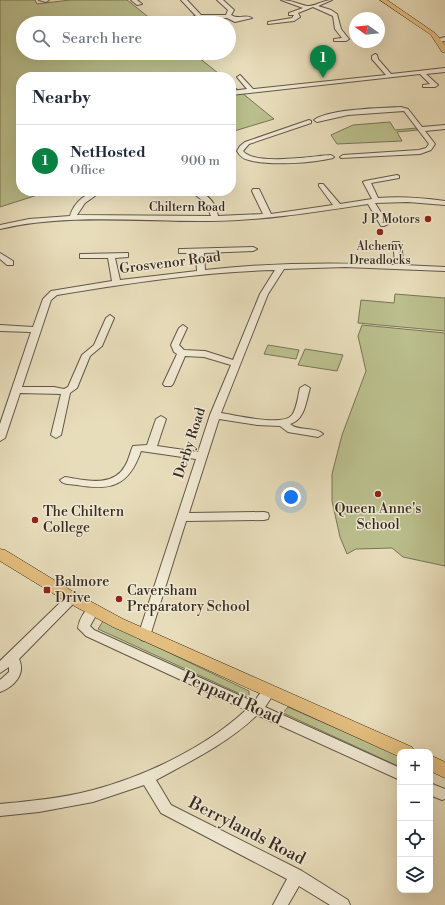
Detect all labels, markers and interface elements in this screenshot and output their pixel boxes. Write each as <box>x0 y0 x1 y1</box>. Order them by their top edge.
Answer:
north arrow <box>349 12 385 48</box>
search box <box>16 16 236 60</box>
icon: search <box>30 27 52 49</box>
text: Search here <box>62 29 142 48</box>
pin: 1 <box>310 45 336 78</box>
text: Nearby <box>32 87 91 109</box>
text: NetHosted <box>70 143 146 162</box>
text: 1 <box>42 153 48 169</box>
text: 900 m <box>181 153 220 169</box>
text: Office <box>70 162 105 178</box>
street label: Chiltern Road <box>149 200 225 215</box>
place label: J P Motors <box>362 212 420 227</box>
marker: J P Motors <box>423 214 433 224</box>
marker: Alchemy Dreadlocks <box>375 227 385 237</box>
place label: Alchemy Dreadlocks <box>349 239 411 268</box>
street label: Grosvenor Road <box>118 248 222 278</box>
street label: Derby Road <box>170 405 210 481</box>
your location <box>281 487 301 507</box>
marker: Queen Anne's School <box>373 489 383 499</box>
place label: Queen Anne's School <box>335 500 421 534</box>
place label: The Chiltern College <box>43 503 125 537</box>
marker: The Chiltern College <box>30 515 40 525</box>
place label: Balmore Drive <box>54 573 109 607</box>
place label: Caversham Preparatory School <box>127 582 250 616</box>
marker: Balmore Drive <box>42 585 52 595</box>
marker: Caversham Preparatory School <box>114 594 124 604</box>
street label: Peppard Road <box>179 666 286 730</box>
map controls <box>397 749 433 893</box>
button: + <box>397 749 433 785</box>
button: − <box>397 785 433 821</box>
street label: Berrylands Road <box>184 792 309 870</box>
button: locate <box>397 821 433 857</box>
button: layers <box>397 857 433 893</box>

